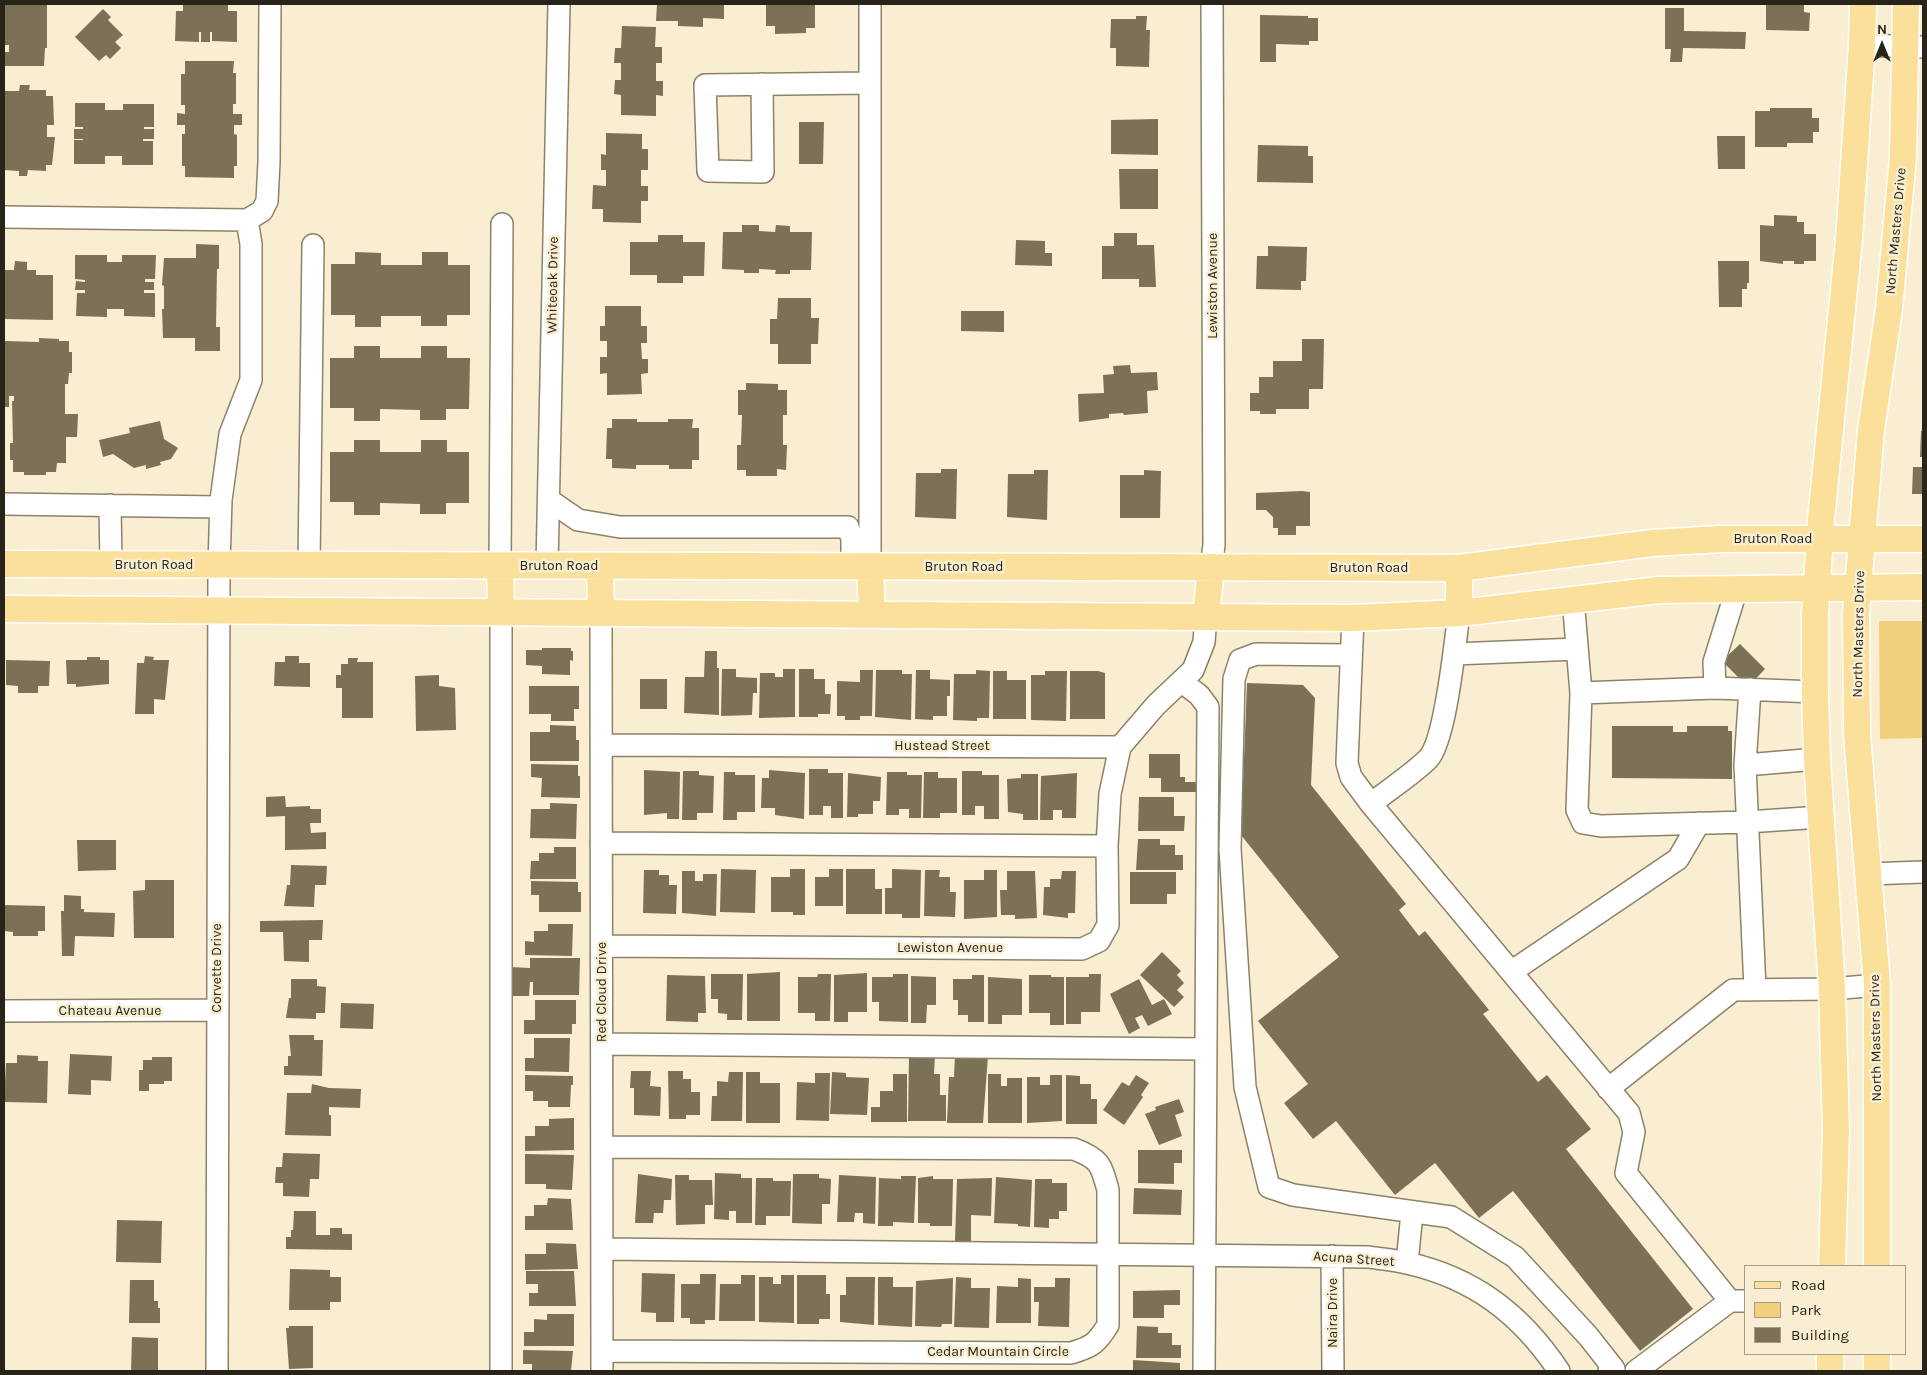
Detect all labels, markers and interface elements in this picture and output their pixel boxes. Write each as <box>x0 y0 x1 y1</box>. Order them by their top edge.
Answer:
north arrow <box>1857 20 1907 70</box>
text: N <box>1877 21 1887 38</box>
street label: North Masters Drive <box>1882 167 1910 295</box>
street label: Lewiston Avenue <box>1205 233 1221 339</box>
street label: Whiteoak Drive <box>544 236 562 334</box>
street label: Bruton Road <box>1733 531 1813 547</box>
street label: Bruton Road <box>114 557 194 573</box>
street label: Bruton Road <box>519 558 599 574</box>
street label: Bruton Road <box>924 559 1004 575</box>
street label: Bruton Road <box>1329 560 1409 576</box>
street label: North Masters Drive <box>1849 570 1869 698</box>
street label: Hustead Street <box>894 738 990 754</box>
street label: Corvette Drive <box>209 923 225 1013</box>
street label: Lewiston Avenue <box>897 940 1003 956</box>
street label: Red Cloud Drive <box>594 942 610 1042</box>
street label: North Masters Drive <box>1866 974 1886 1102</box>
street label: Chateau Avenue <box>59 1003 161 1019</box>
street label: Acuna Street <box>1313 1248 1395 1270</box>
legend <box>1744 1265 1907 1355</box>
text: Road <box>1791 1276 1826 1294</box>
street label: Naira Drive <box>1325 1278 1341 1348</box>
text: Park <box>1791 1301 1821 1319</box>
text: Building <box>1791 1326 1849 1344</box>
street label: Cedar Mountain Circle <box>927 1344 1069 1360</box>

